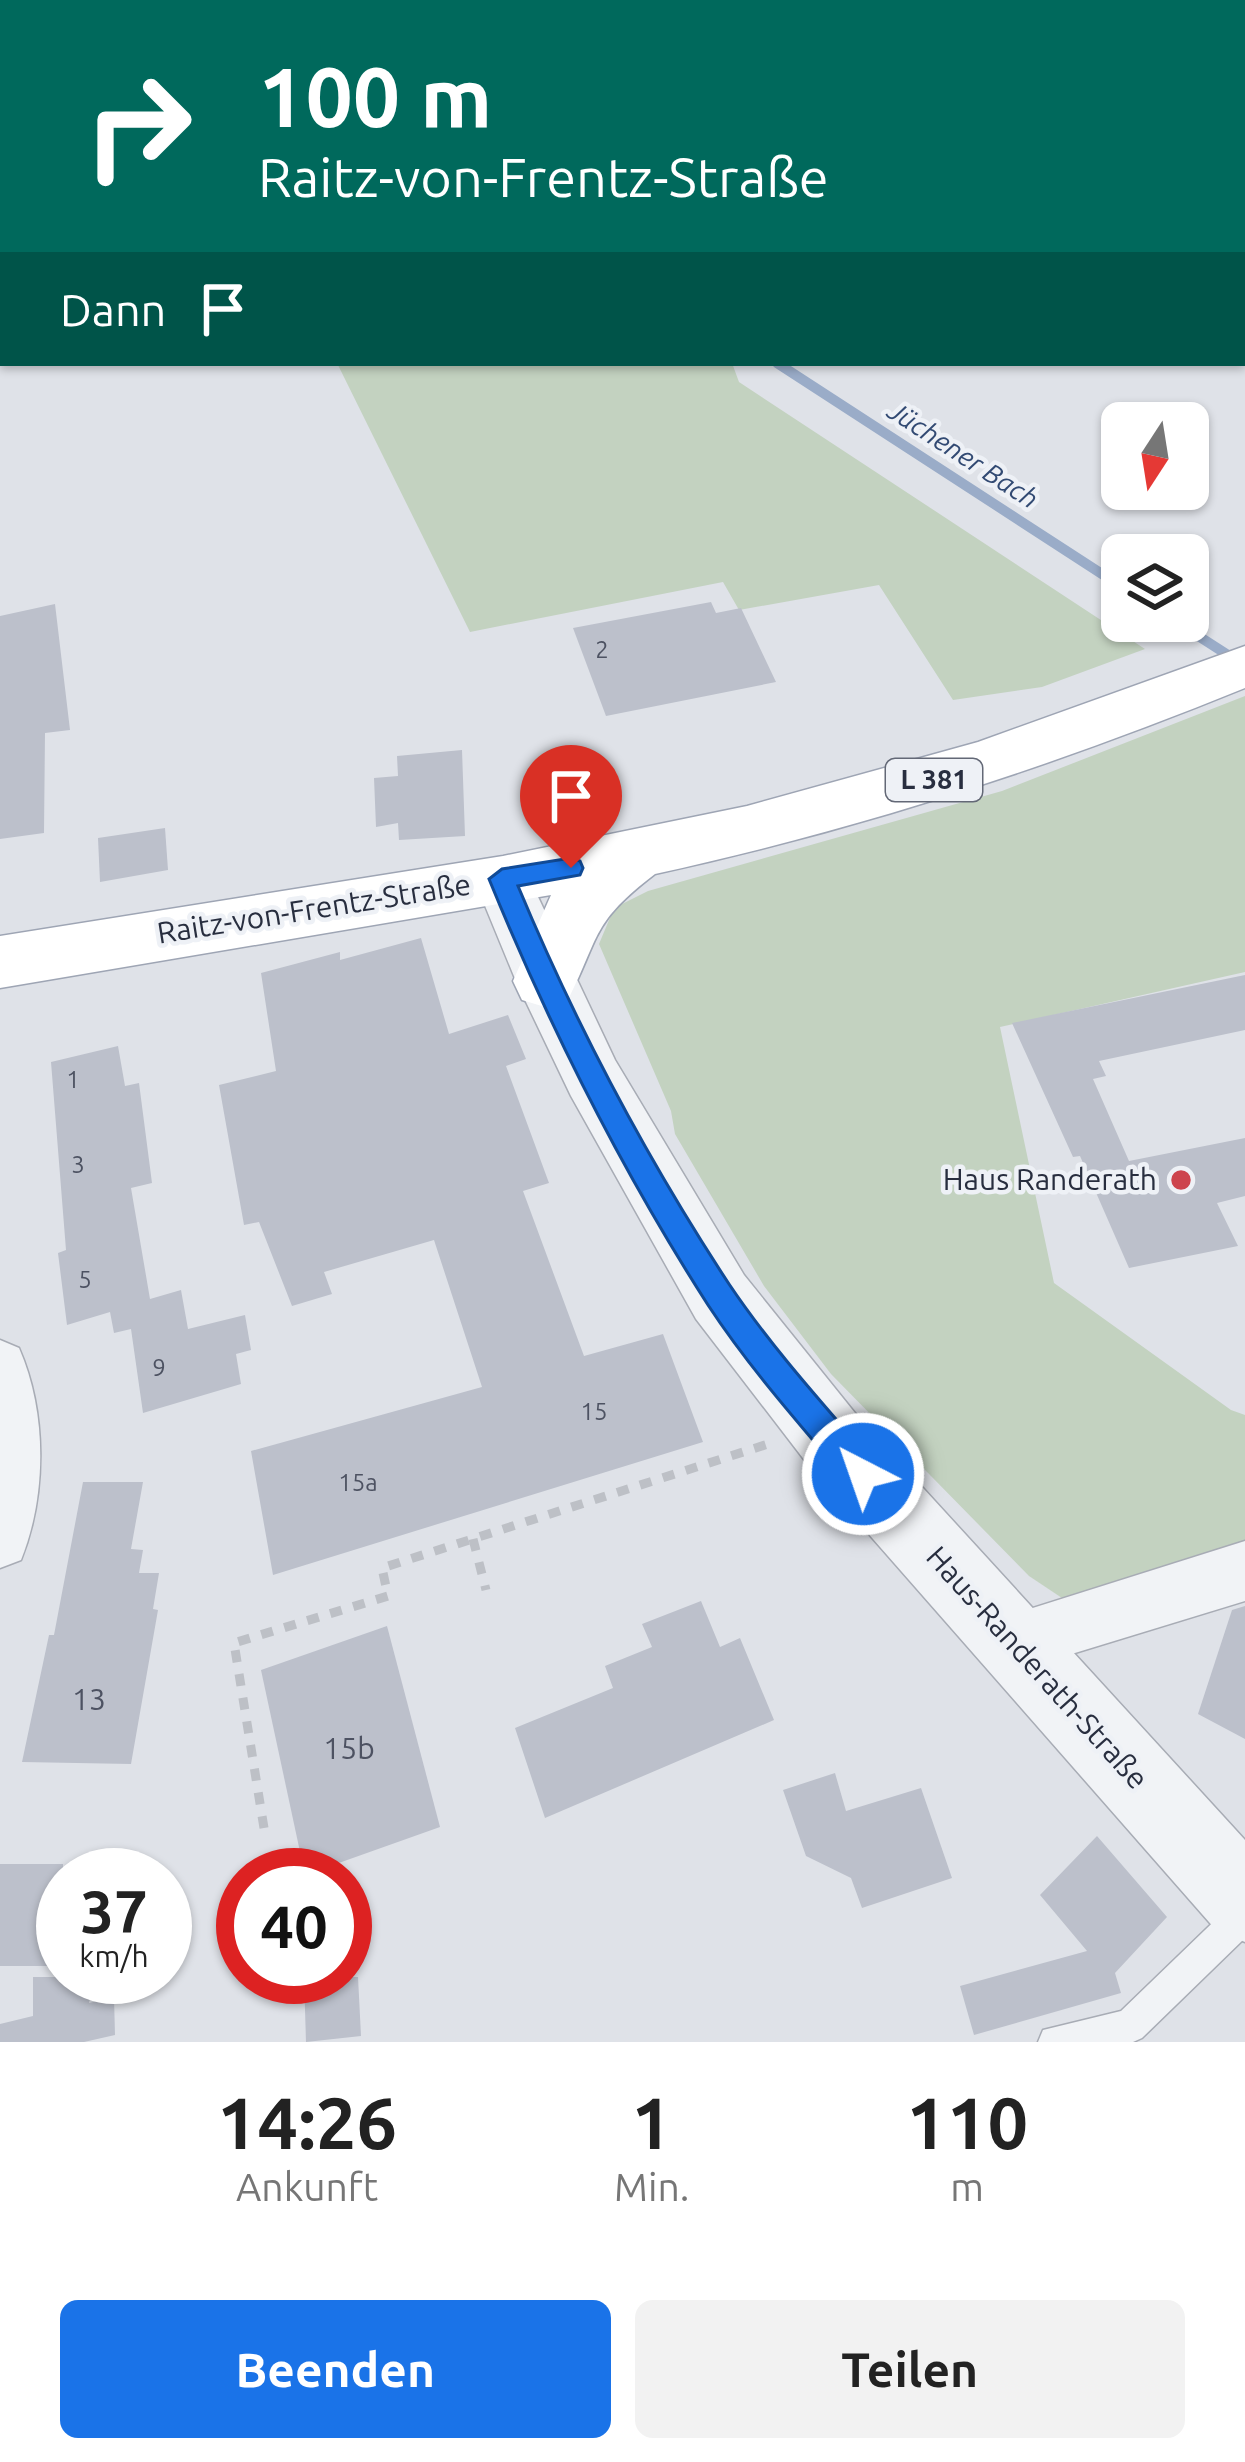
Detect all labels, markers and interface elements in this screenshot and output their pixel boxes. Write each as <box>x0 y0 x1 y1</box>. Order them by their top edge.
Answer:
icon: right <box>60 48 216 204</box>
text: 100 m <box>258 49 492 143</box>
text: Raitz-von-Frentz-Straße <box>258 147 829 207</box>
icon: arrive <box>190 276 256 342</box>
text: Dann <box>60 284 166 335</box>
water label: Jüchener Bach <box>881 394 1044 514</box>
north arrow <box>1101 402 1209 510</box>
map controls <box>1101 402 1209 642</box>
button: layers <box>1101 534 1209 642</box>
house number: 2 <box>595 636 609 663</box>
pin <box>520 745 622 868</box>
road number: L 381 <box>886 759 982 801</box>
icon: arrive <box>538 763 604 829</box>
street label: Raitz-von-Frentz-Straße <box>155 866 473 950</box>
house number: 1 <box>66 1066 80 1093</box>
house number: 3 <box>71 1151 85 1178</box>
place label: Haus Randerath <box>943 1162 1157 1196</box>
marker: Haus Randerath <box>1168 1167 1194 1193</box>
house number: 5 <box>78 1266 92 1293</box>
house number: 9 <box>152 1354 166 1381</box>
house number: 15 <box>580 1398 608 1425</box>
position arrow <box>800 1411 926 1537</box>
house number: 15a <box>338 1469 378 1496</box>
street label: Haus-Randerath-Straße <box>920 1539 1155 1795</box>
house number: 13 <box>72 1682 106 1716</box>
house number: 15b <box>323 1731 375 1765</box>
speed limit sign: 40 <box>216 1848 372 2004</box>
text: 37 <box>80 1877 148 1944</box>
text: km/h <box>79 1939 149 1973</box>
text: 14:26 <box>217 2082 397 2163</box>
text: 1 <box>631 2082 672 2163</box>
text: 110 <box>906 2082 1028 2163</box>
text: Ankunft <box>236 2165 378 2208</box>
text: Min. <box>614 2165 689 2208</box>
text: m <box>950 2165 984 2208</box>
button: Beenden <box>60 2300 611 2438</box>
button: Teilen <box>635 2300 1185 2438</box>

